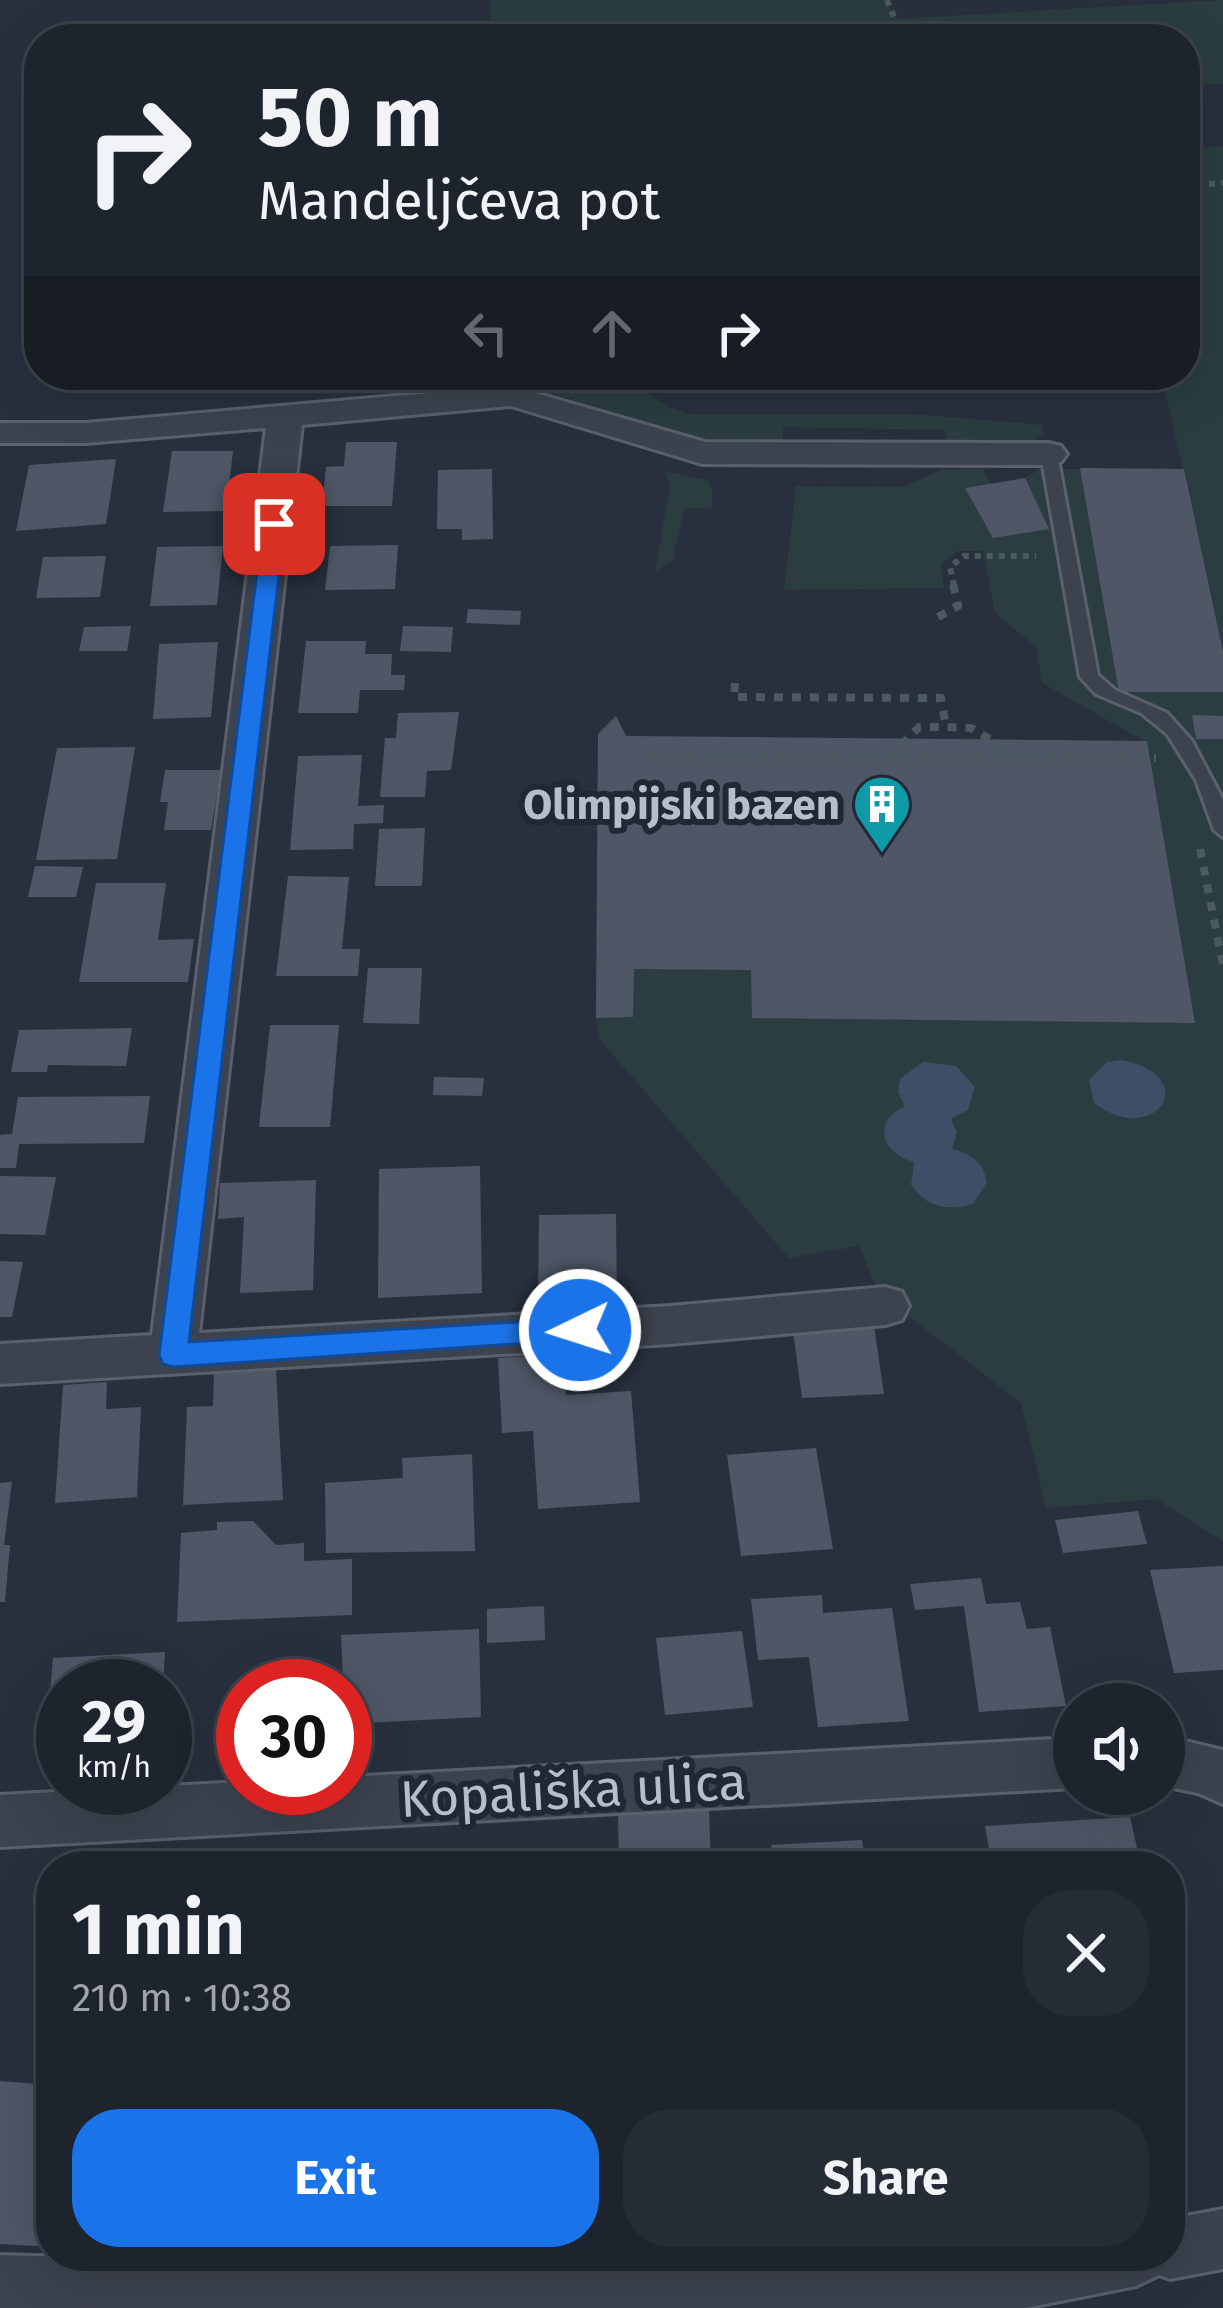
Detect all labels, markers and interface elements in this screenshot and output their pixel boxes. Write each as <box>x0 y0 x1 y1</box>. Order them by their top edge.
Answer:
text: 50 m <box>258 67 443 168</box>
icon: right <box>60 72 216 228</box>
text: Mandeljčeva pot <box>258 169 660 233</box>
icon: left <box>453 300 519 366</box>
icon: ahead <box>579 300 645 366</box>
icon: right <box>705 300 771 366</box>
pin <box>223 473 325 575</box>
icon: arrive <box>241 491 307 557</box>
building icon: Olimpijski bazen <box>851 773 913 855</box>
place label: Olimpijski bazen <box>523 780 840 830</box>
position arrow <box>517 1267 643 1393</box>
speed limit sign: 30 <box>216 1659 372 1815</box>
map controls <box>1053 1683 1185 1815</box>
button: sound <box>1053 1683 1185 1815</box>
text: 29 <box>82 1686 146 1758</box>
text: km/h <box>77 1749 151 1785</box>
street label: Kopališka ulica <box>398 1751 748 1831</box>
text: 1 min <box>72 1887 245 1973</box>
button: close <box>1023 1890 1149 2016</box>
text: 210 m · 10:38 <box>72 1975 292 2021</box>
button: Exit <box>72 2109 599 2247</box>
button: Share <box>623 2109 1149 2247</box>

